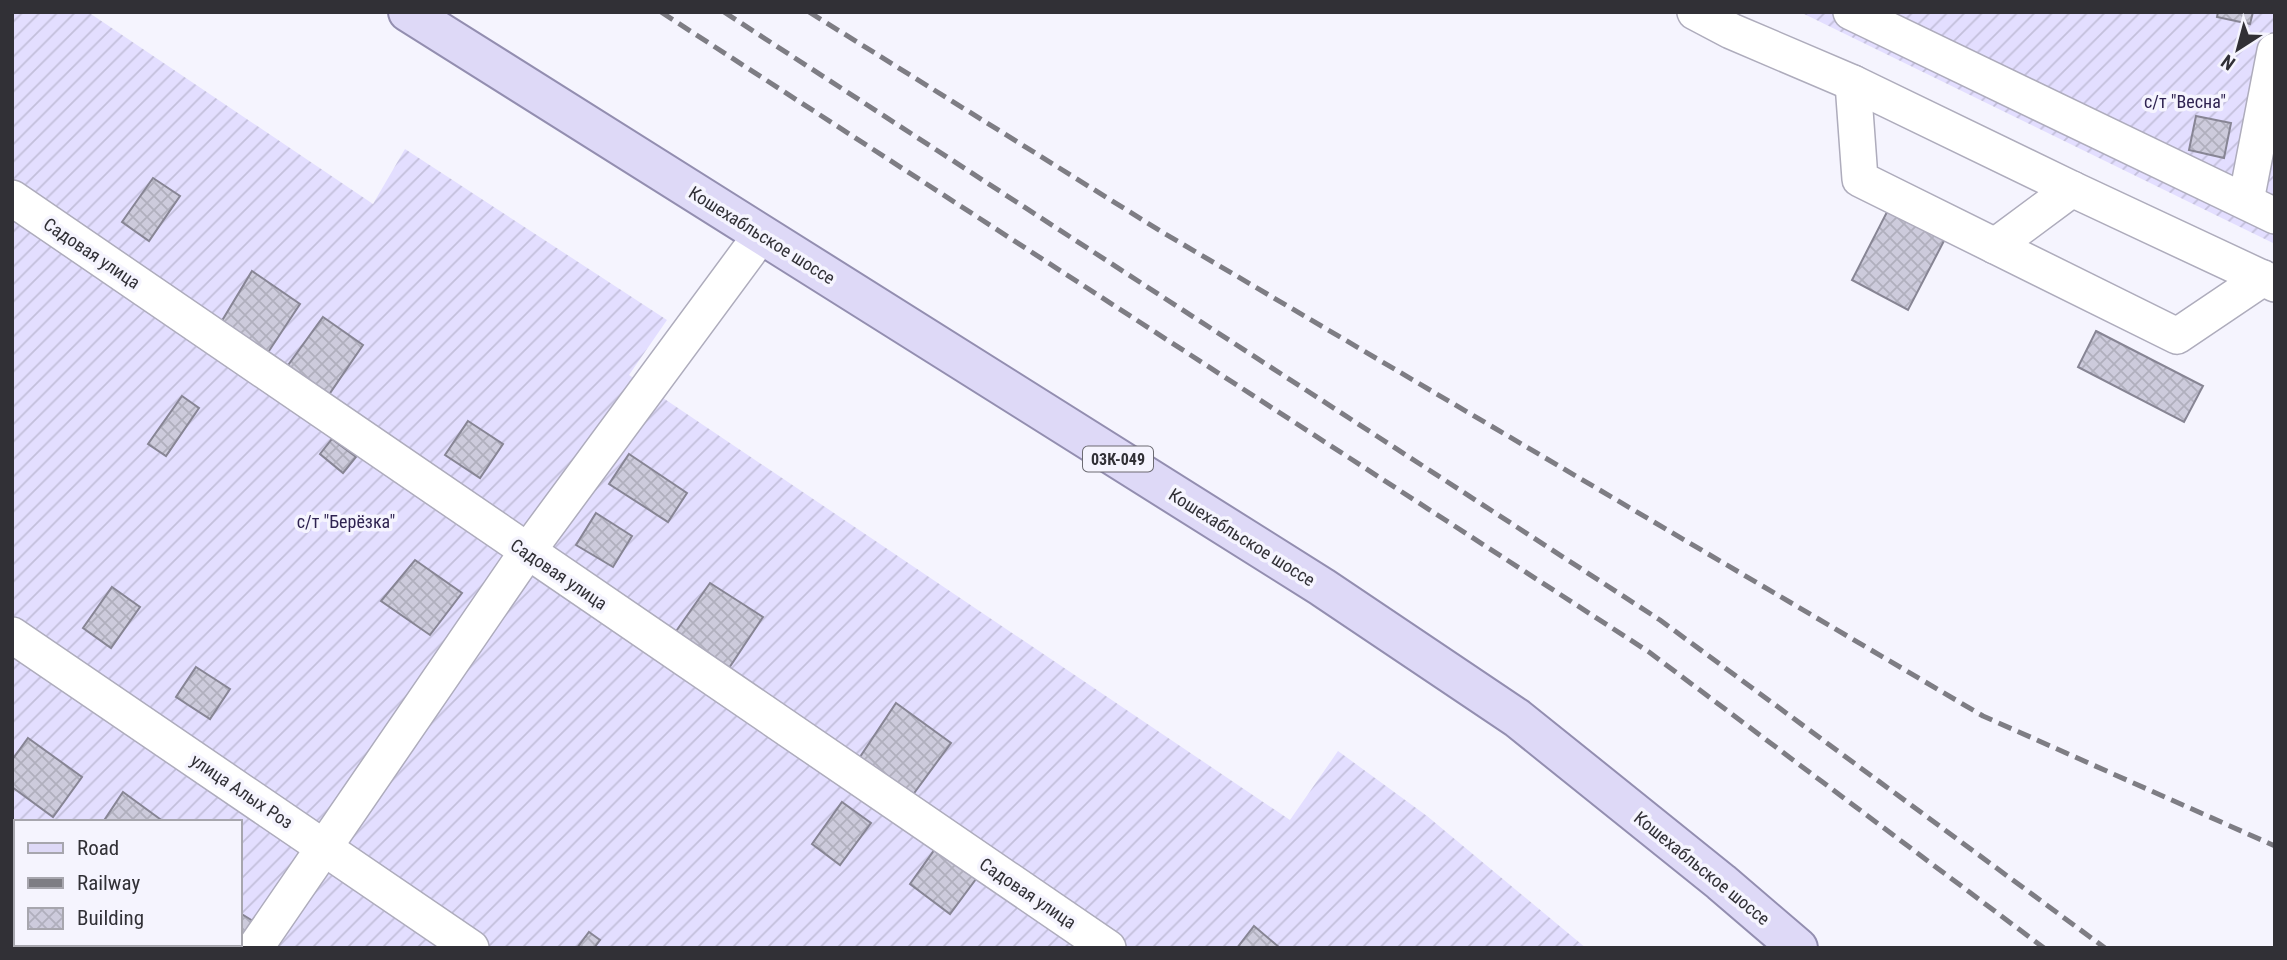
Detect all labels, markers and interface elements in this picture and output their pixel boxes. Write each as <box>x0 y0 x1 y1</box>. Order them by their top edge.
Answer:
north arrow <box>2203 14 2273 84</box>
text: N <box>2217 50 2240 75</box>
park label: с/т "Весна" <box>2144 91 2226 112</box>
street label: Кошехабльское шоссе <box>685 182 839 288</box>
street label: Садовая улица <box>40 213 144 293</box>
road number: 03К-049 <box>1083 446 1153 472</box>
street label: Кошехабльское шоссе <box>1165 484 1319 590</box>
park label: с/т "Берёзка" <box>297 511 395 532</box>
street label: Садовая улица <box>507 534 611 614</box>
street label: улица Алых Роз <box>187 749 297 833</box>
street label: Кошехабльское шоссе <box>1630 807 1774 929</box>
legend <box>14 820 242 946</box>
text: Road <box>77 836 119 860</box>
street label: Садовая улица <box>976 853 1080 933</box>
text: Railway <box>77 871 140 895</box>
text: Building <box>77 906 144 930</box>

